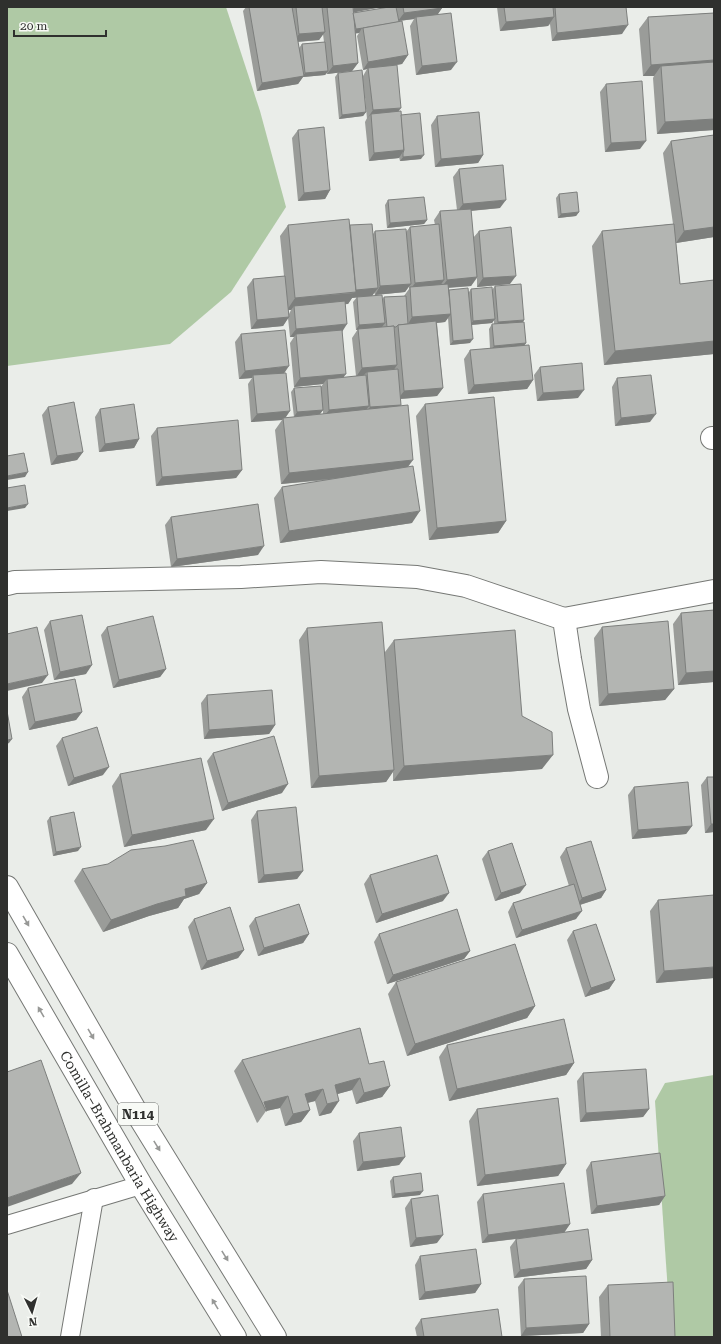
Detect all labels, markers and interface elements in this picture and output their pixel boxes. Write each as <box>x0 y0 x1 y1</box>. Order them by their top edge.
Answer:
scale bar <box>14 12 106 38</box>
text: 20 m <box>20 19 47 33</box>
one-way arrow <box>23 915 30 927</box>
one-way arrow <box>37 1006 44 1018</box>
one-way arrow <box>88 1028 95 1039</box>
street label: Comilla–Brahmanbaria Highway <box>57 1048 183 1246</box>
road number: N114 <box>118 1103 158 1125</box>
one-way arrow <box>153 1141 161 1151</box>
one-way arrow <box>222 1250 229 1262</box>
north arrow <box>12 1292 52 1332</box>
one-way arrow <box>211 1298 218 1310</box>
text: N <box>28 1315 38 1328</box>

